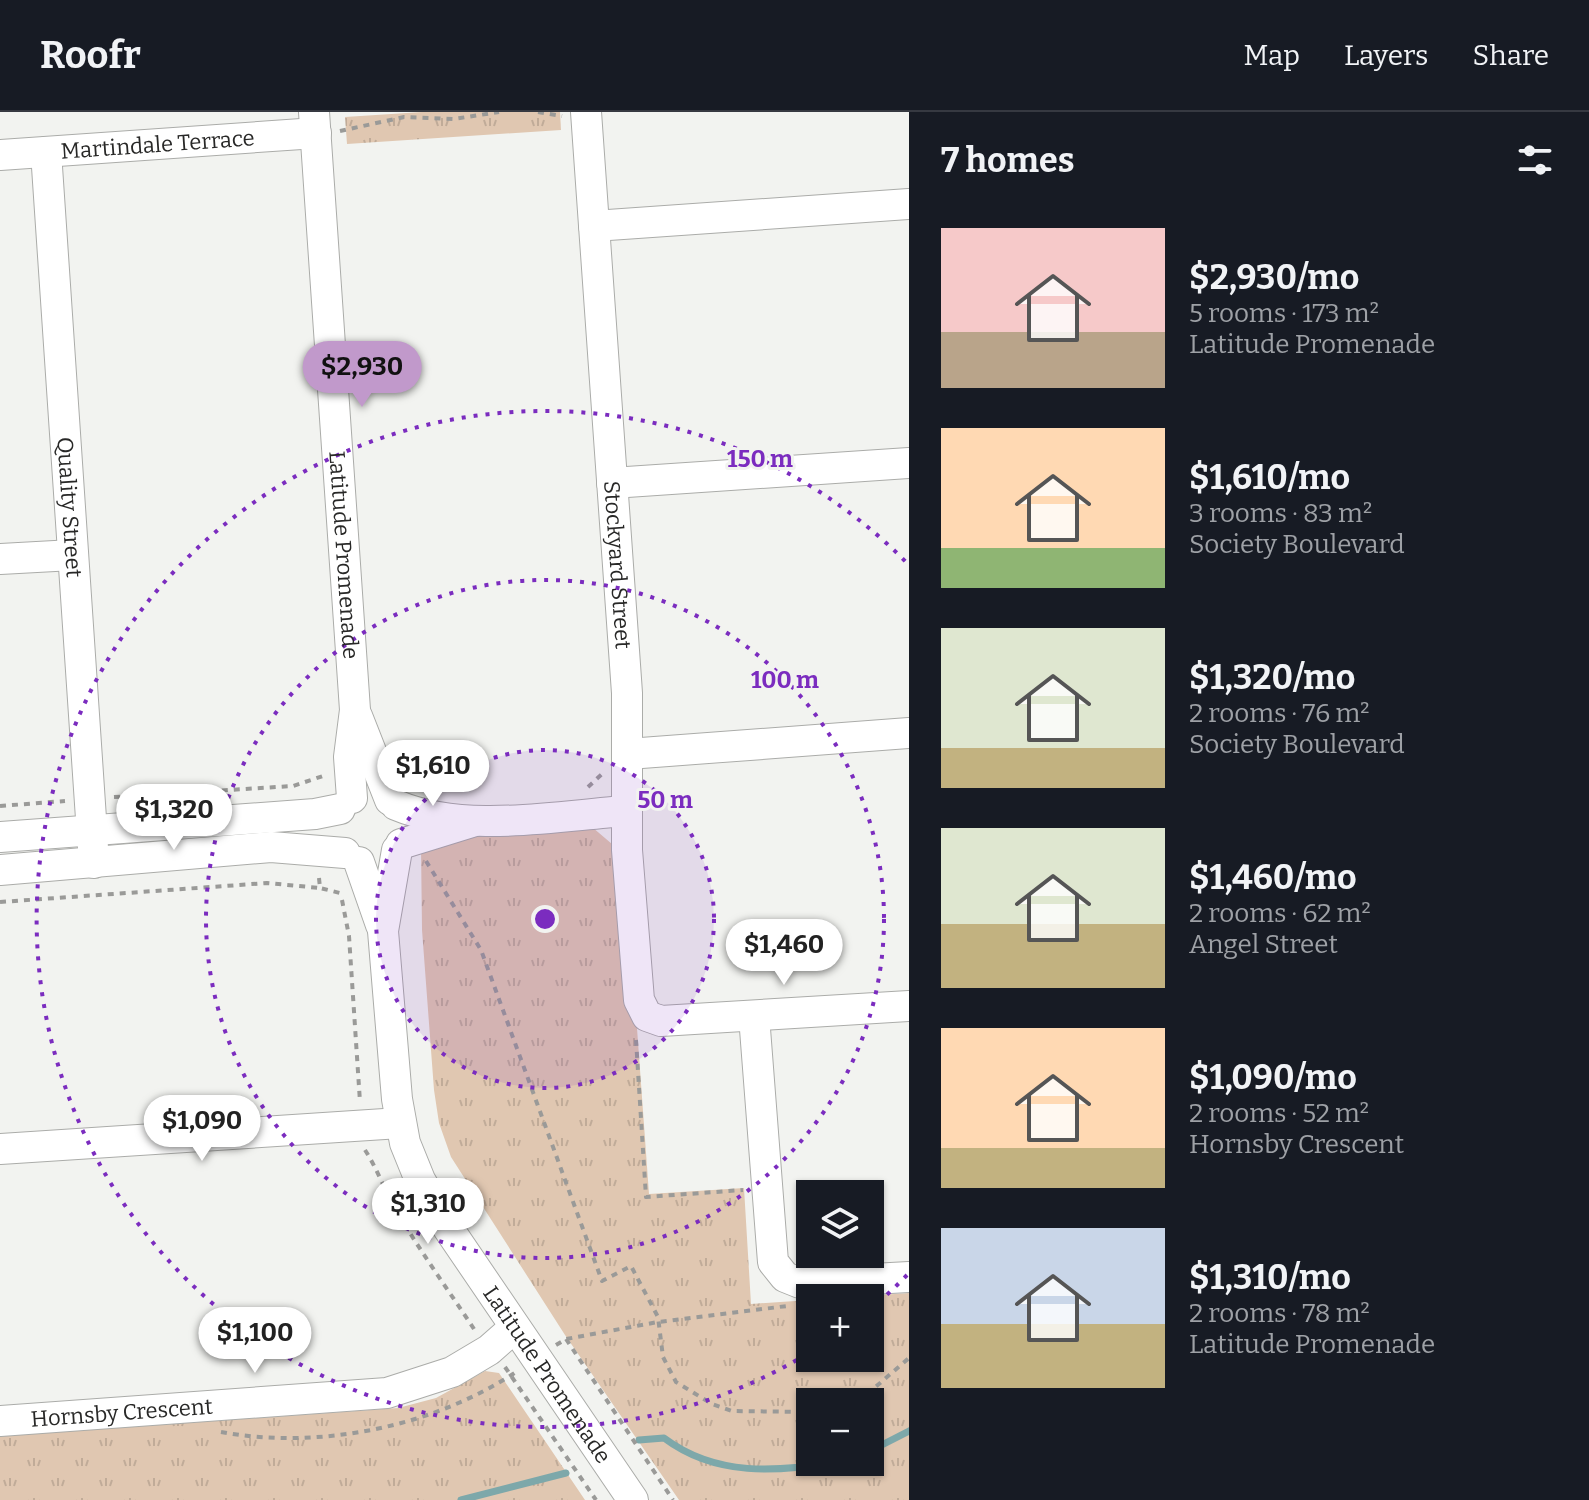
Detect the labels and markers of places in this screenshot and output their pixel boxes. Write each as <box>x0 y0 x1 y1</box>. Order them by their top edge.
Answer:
pin: $2,930 <box>297 341 427 409</box>
pin: $1,610 <box>368 740 498 808</box>
pin: $1,320 <box>109 784 239 852</box>
centre of rings <box>531 905 559 933</box>
pin: $1,460 <box>719 919 849 987</box>
pin: $1,090 <box>137 1095 267 1163</box>
pin: $1,310 <box>363 1178 493 1246</box>
pin: $1,100 <box>190 1307 320 1375</box>

